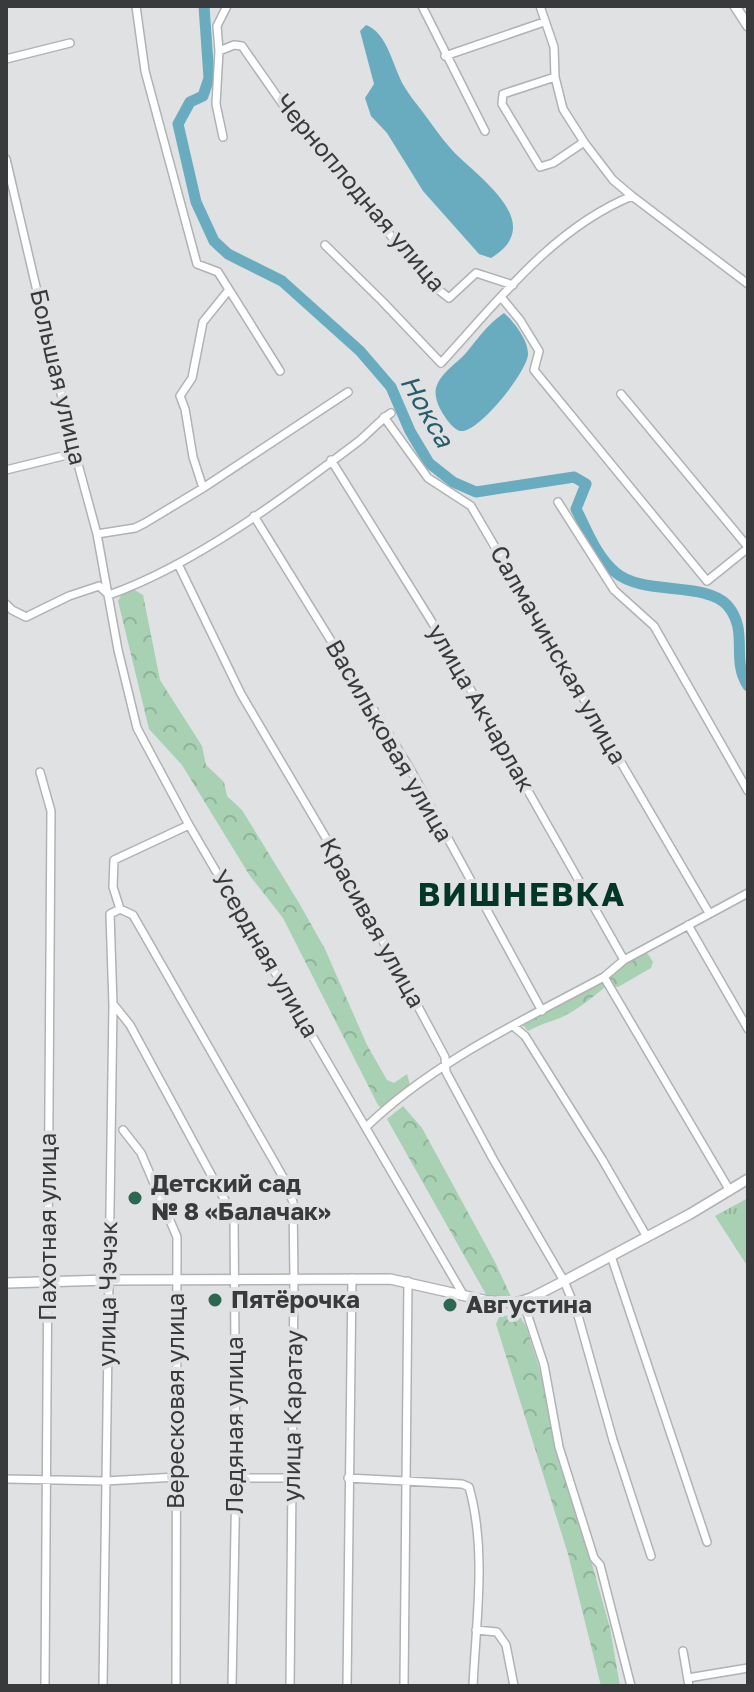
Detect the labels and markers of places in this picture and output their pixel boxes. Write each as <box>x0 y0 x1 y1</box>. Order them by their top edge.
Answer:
place label: Детский сад № 8 «Балачак» <box>151 1168 331 1225</box>
marker: Детский сад № 8 «Балачак» <box>126 1189 144 1207</box>
place label: Пятёрочка <box>231 1284 360 1313</box>
place label: Августина <box>466 1289 592 1318</box>
marker: Пятёрочка <box>206 1291 224 1309</box>
marker: Августина <box>441 1296 459 1314</box>

